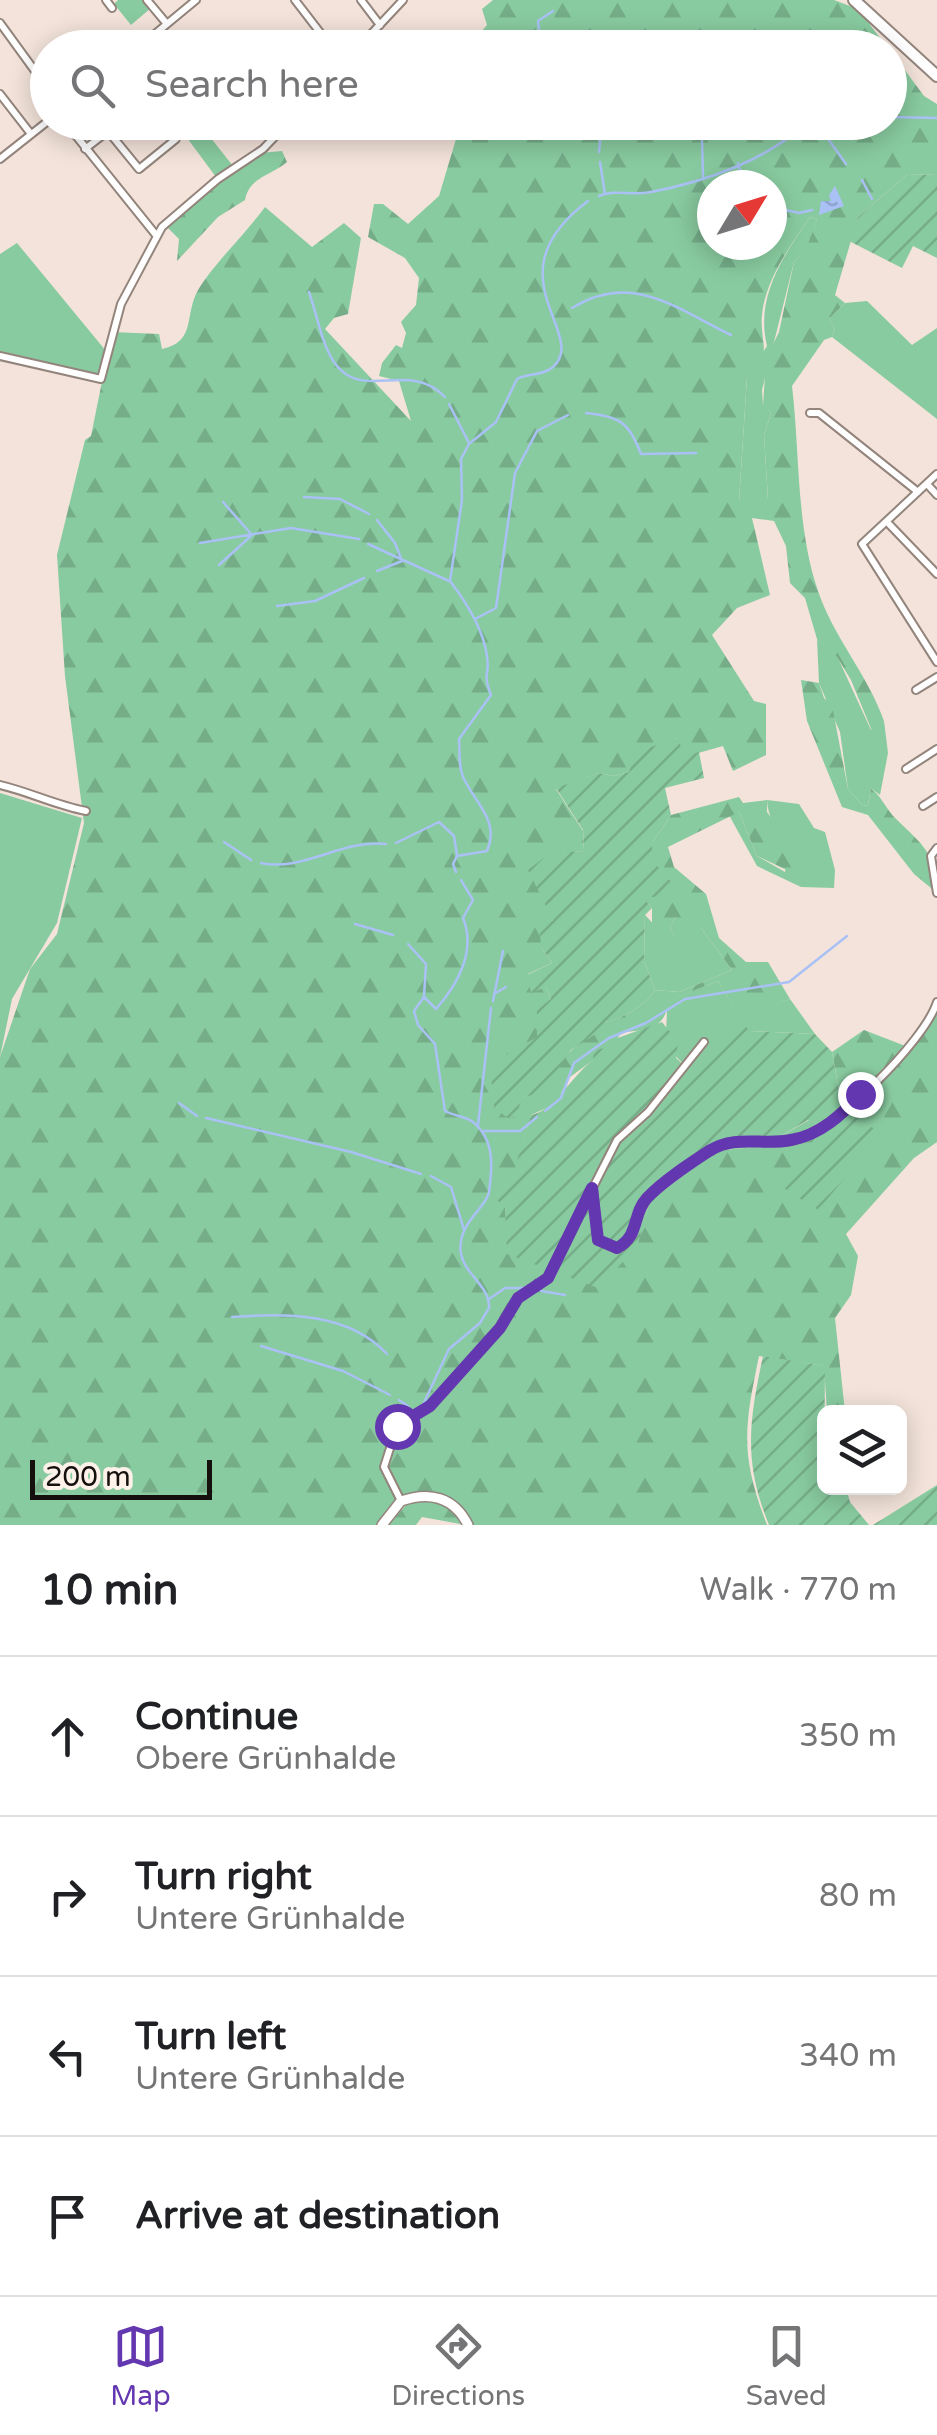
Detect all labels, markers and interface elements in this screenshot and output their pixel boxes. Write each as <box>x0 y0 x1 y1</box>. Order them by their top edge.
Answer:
search box <box>30 30 907 140</box>
icon: search <box>65 58 120 113</box>
text: Search here <box>145 62 359 108</box>
north arrow <box>697 170 787 260</box>
route end <box>838 1072 884 1118</box>
route start <box>375 1404 421 1450</box>
map controls <box>817 1405 907 1495</box>
button: layers <box>817 1405 907 1495</box>
scale bar <box>30 1455 212 1500</box>
text: 200 m <box>45 1460 131 1494</box>
text: 10 min <box>40 1565 178 1616</box>
text: Walk · 770 m <box>700 1571 897 1609</box>
text: Continue <box>135 1694 298 1740</box>
icon: ahead <box>40 1709 95 1764</box>
text: 350 m <box>799 1717 897 1755</box>
text: Obere Grünhalde <box>135 1740 396 1778</box>
text: Turn right <box>135 1854 312 1900</box>
icon: right <box>40 1869 95 1924</box>
text: 80 m <box>819 1877 897 1915</box>
text: Untere Grünhalde <box>135 1900 405 1938</box>
text: Turn left <box>135 2014 286 2060</box>
icon: left <box>40 2029 95 2084</box>
text: 340 m <box>799 2037 897 2075</box>
text: Untere Grünhalde <box>135 2060 405 2098</box>
icon: arrive <box>40 2189 95 2244</box>
text: Arrive at destination <box>135 2193 500 2239</box>
tab: Map <box>110 2319 171 2413</box>
tab: Directions <box>391 2319 525 2413</box>
tab: Saved <box>746 2319 827 2413</box>

